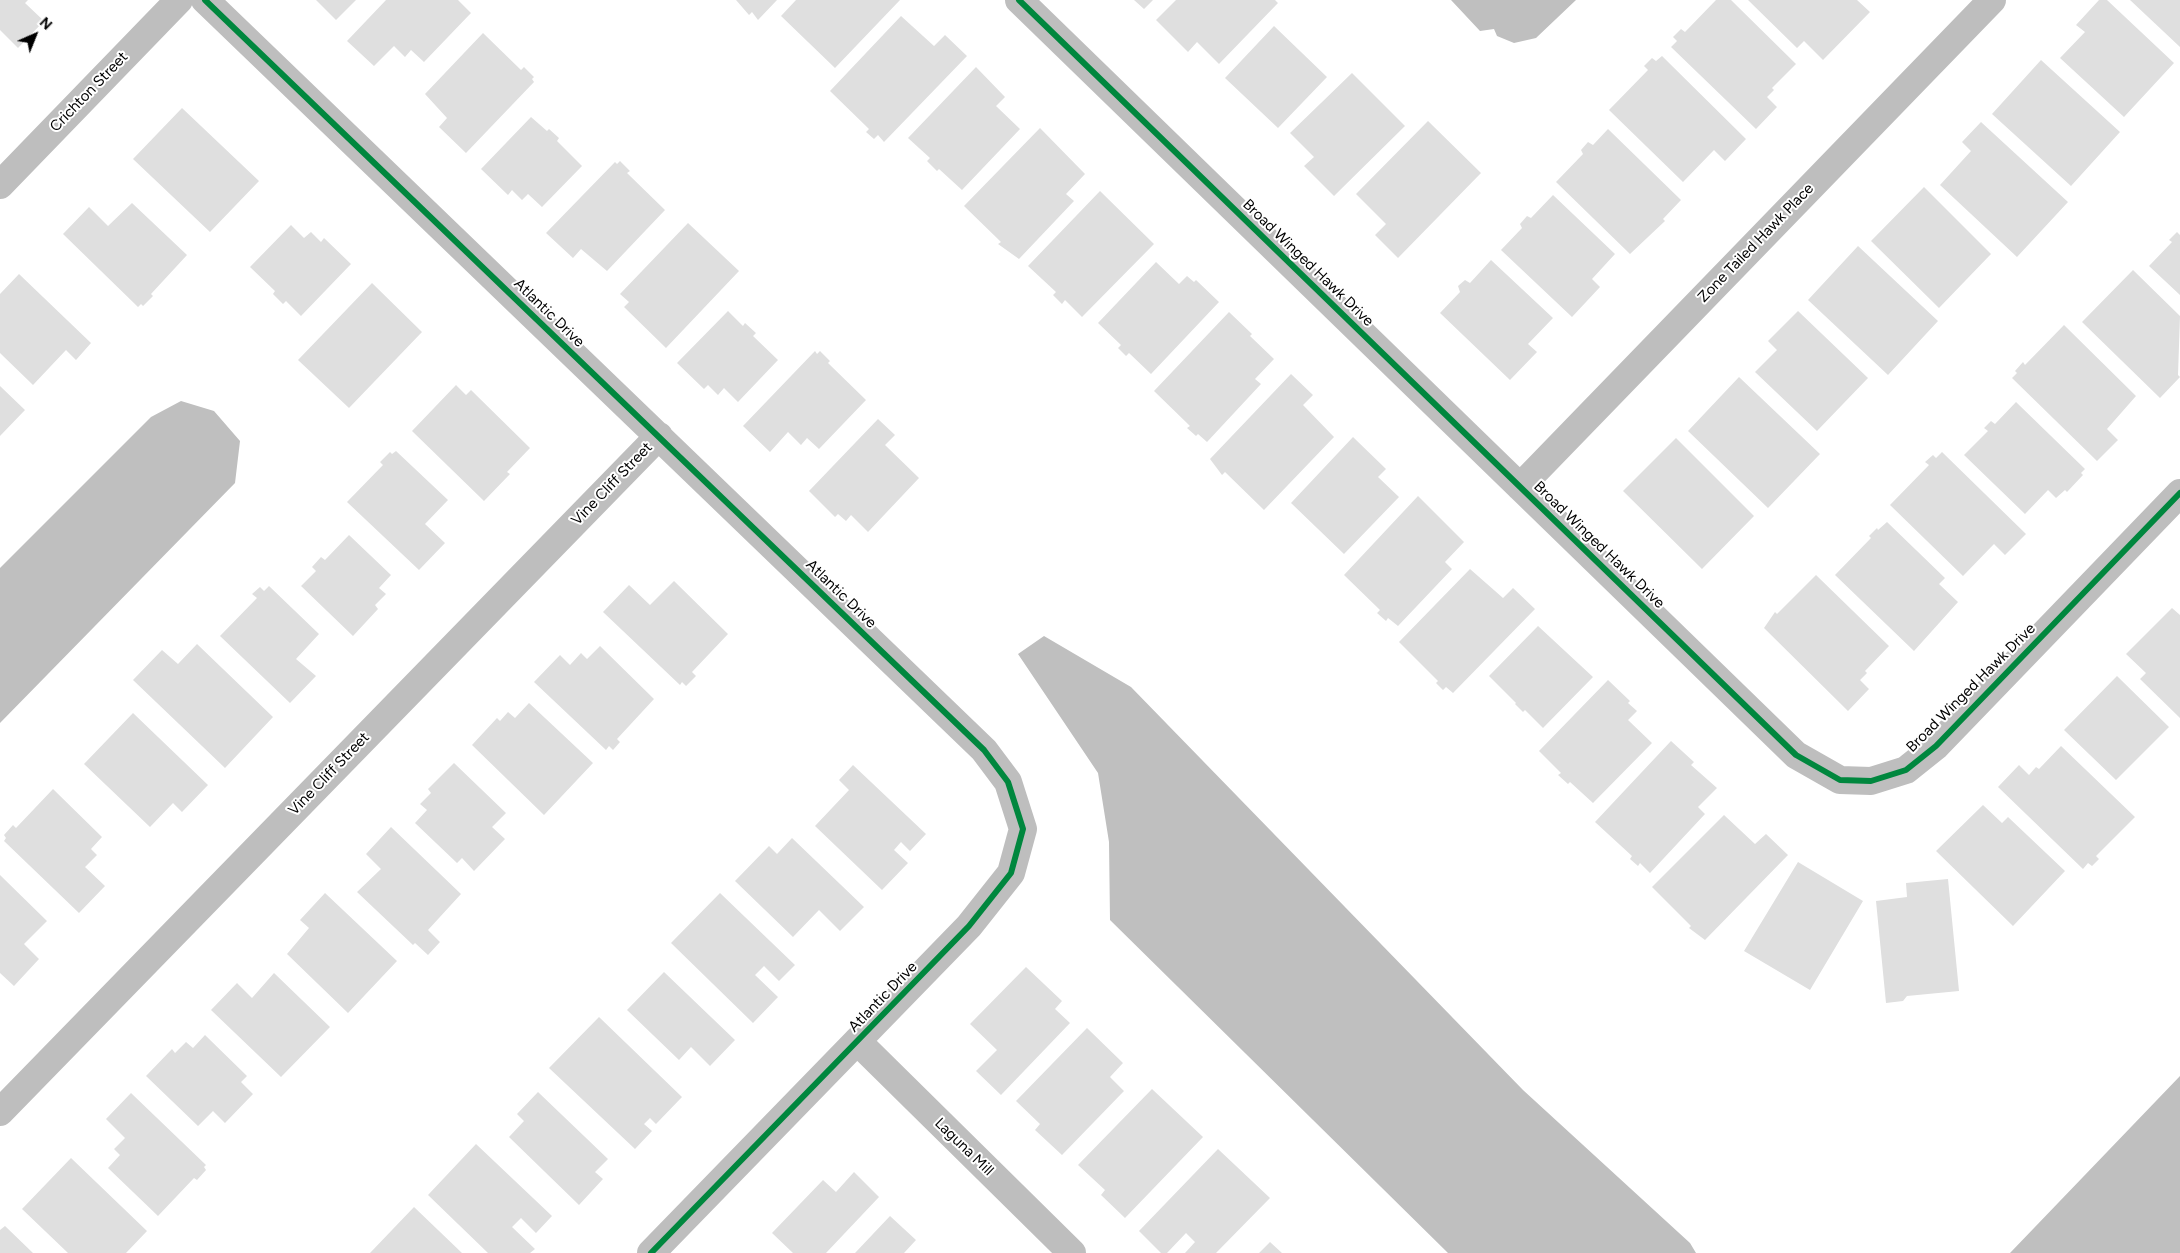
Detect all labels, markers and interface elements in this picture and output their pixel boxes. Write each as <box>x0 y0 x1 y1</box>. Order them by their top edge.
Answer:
north arrow <box>10 10 60 60</box>
text: N <box>36 14 56 34</box>
street label: Crichton Street <box>46 48 132 136</box>
street label: Zone Tailed Hawk Place <box>1694 180 1818 306</box>
street label: Broad Winged Hawk Drive <box>1239 196 1377 330</box>
street label: Atlantic Drive <box>510 275 588 351</box>
street label: Vine Cliff Street <box>568 439 656 529</box>
street label: Broad Winged Hawk Drive <box>1530 478 1668 612</box>
street label: Atlantic Drive <box>802 556 880 632</box>
street label: Broad Winged Hawk Drive <box>1903 620 2039 756</box>
street label: Vine Cliff Street <box>285 729 373 819</box>
street label: Atlantic Drive <box>845 958 921 1036</box>
street label: Laguna Mill <box>931 1114 997 1180</box>

